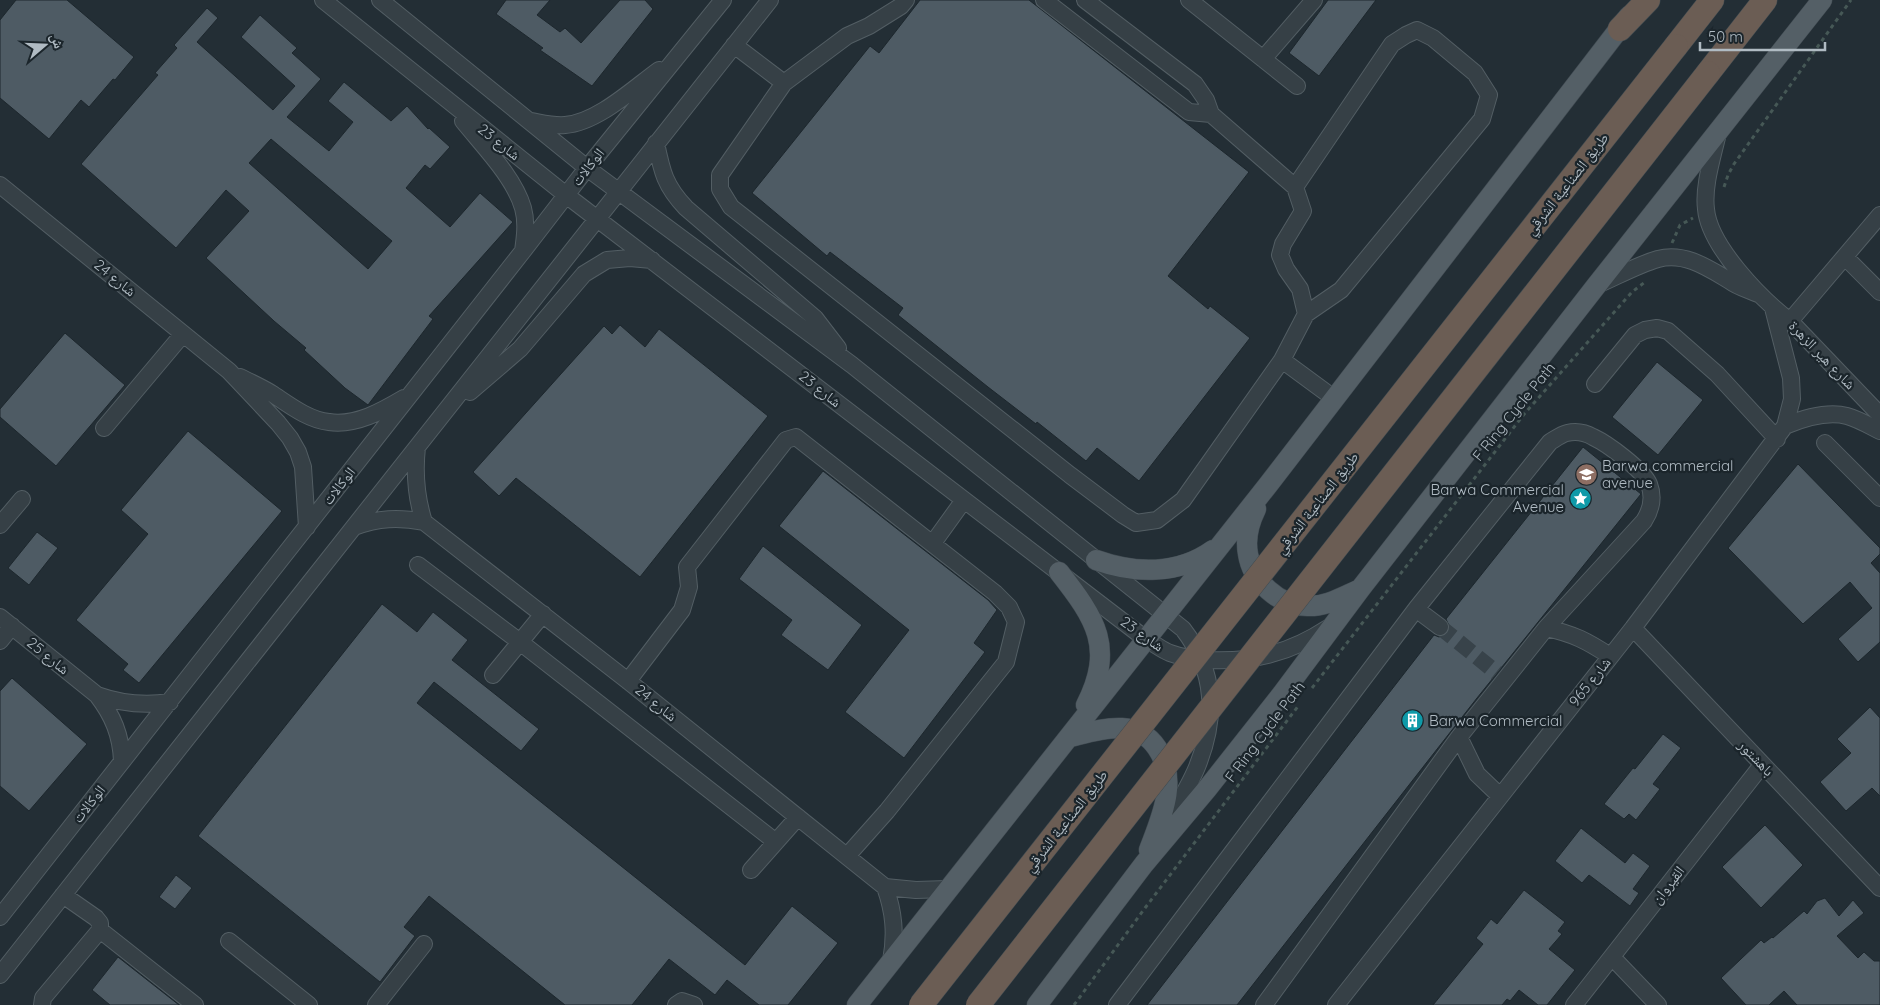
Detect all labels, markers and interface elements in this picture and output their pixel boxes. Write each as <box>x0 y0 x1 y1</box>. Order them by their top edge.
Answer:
north arrow <box>20 20 70 70</box>
scale bar <box>1700 20 1825 52</box>
text: 50 m <box>1708 27 1743 46</box>
text: ش <box>46 31 68 51</box>
street label: شارع 23 <box>474 119 524 165</box>
street label: طريق الصناعية الشرقي <box>1521 129 1615 240</box>
street label: الوكالات <box>567 144 608 190</box>
street label: شارع 24 <box>90 255 140 301</box>
street label: شارع هير الزهرة <box>1784 316 1860 394</box>
street label: F Ring Cycle Path <box>1468 359 1559 465</box>
street label: شارع 23 <box>795 366 845 412</box>
street label: طريق الصناعية الشرقي <box>1271 448 1365 559</box>
place label: Barwa commercial avenue <box>1602 456 1734 492</box>
street label: الوكالات <box>318 463 359 509</box>
school or university icon: Barwa commercial avenue <box>1574 463 1598 487</box>
place label: Barwa Commercial Avenue <box>1430 480 1564 516</box>
place icon: Barwa Commercial Avenue <box>1568 487 1592 511</box>
street label: شارع 23 <box>1116 612 1168 656</box>
street label: شارع 25 <box>23 633 73 679</box>
street label: شارع 965 <box>1564 653 1616 711</box>
street label: F Ring Cycle Path <box>1220 677 1309 786</box>
street label: شارع 24 <box>631 680 681 726</box>
building icon: Barwa Commercial <box>1401 709 1425 733</box>
place label: Barwa Commercial <box>1429 711 1563 730</box>
street label: باهشتور <box>1734 735 1778 780</box>
street label: طريق الصناعية الشرقي <box>1020 766 1114 877</box>
street label: الوكالات <box>68 781 109 827</box>
street label: القيروان <box>1647 862 1689 908</box>

